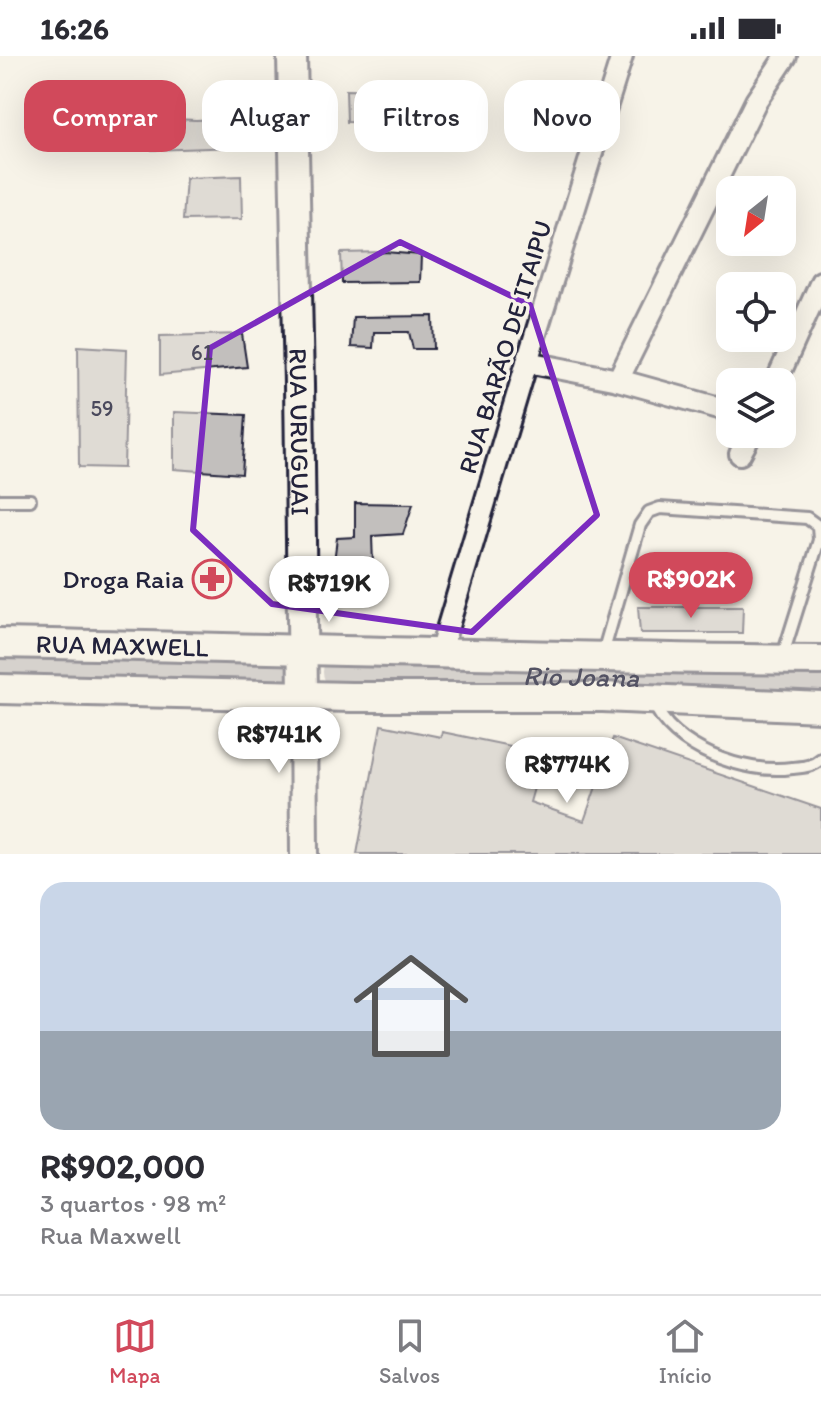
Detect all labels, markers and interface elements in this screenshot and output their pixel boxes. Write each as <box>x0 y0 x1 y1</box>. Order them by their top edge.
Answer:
text: 16:26 <box>40 10 109 47</box>
chip: Comprar <box>24 80 186 152</box>
chip: Alugar <box>202 80 338 152</box>
chip: Filtros <box>354 80 488 152</box>
chip: Novo <box>504 80 620 152</box>
north arrow <box>716 176 796 256</box>
map controls <box>716 176 796 448</box>
street label: RUA BARÃO DE ITAIPU <box>451 216 559 478</box>
button: locate <box>716 272 796 352</box>
house number: 61 <box>191 339 213 366</box>
street label: RUA URUGUAI <box>282 348 317 516</box>
button: layers <box>716 368 796 448</box>
house number: 59 <box>90 395 114 422</box>
pin: R$902K <box>626 552 756 620</box>
pin: R$719K <box>264 556 394 624</box>
pharmacy icon: Droga Raia <box>191 558 233 600</box>
text: R$902K <box>647 562 735 594</box>
place label: Droga Raia <box>62 563 184 595</box>
text: R$719K <box>287 566 371 598</box>
street label: RUA MAXWELL <box>35 628 209 664</box>
water label: Rio Joana <box>523 658 640 694</box>
pin: R$741K <box>214 707 344 775</box>
text: R$741K <box>236 717 322 749</box>
pin: R$774K <box>502 737 632 805</box>
text: R$774K <box>524 747 610 779</box>
icon: home <box>339 934 483 1078</box>
text: R$902,000 <box>40 1146 205 1187</box>
text: 3 quartos · 98 m² <box>40 1187 226 1219</box>
text: Rua Maxwell <box>40 1219 181 1251</box>
tab: Mapa <box>109 1314 160 1389</box>
tab: Salvos <box>379 1314 440 1389</box>
tab: Início <box>659 1314 712 1389</box>

